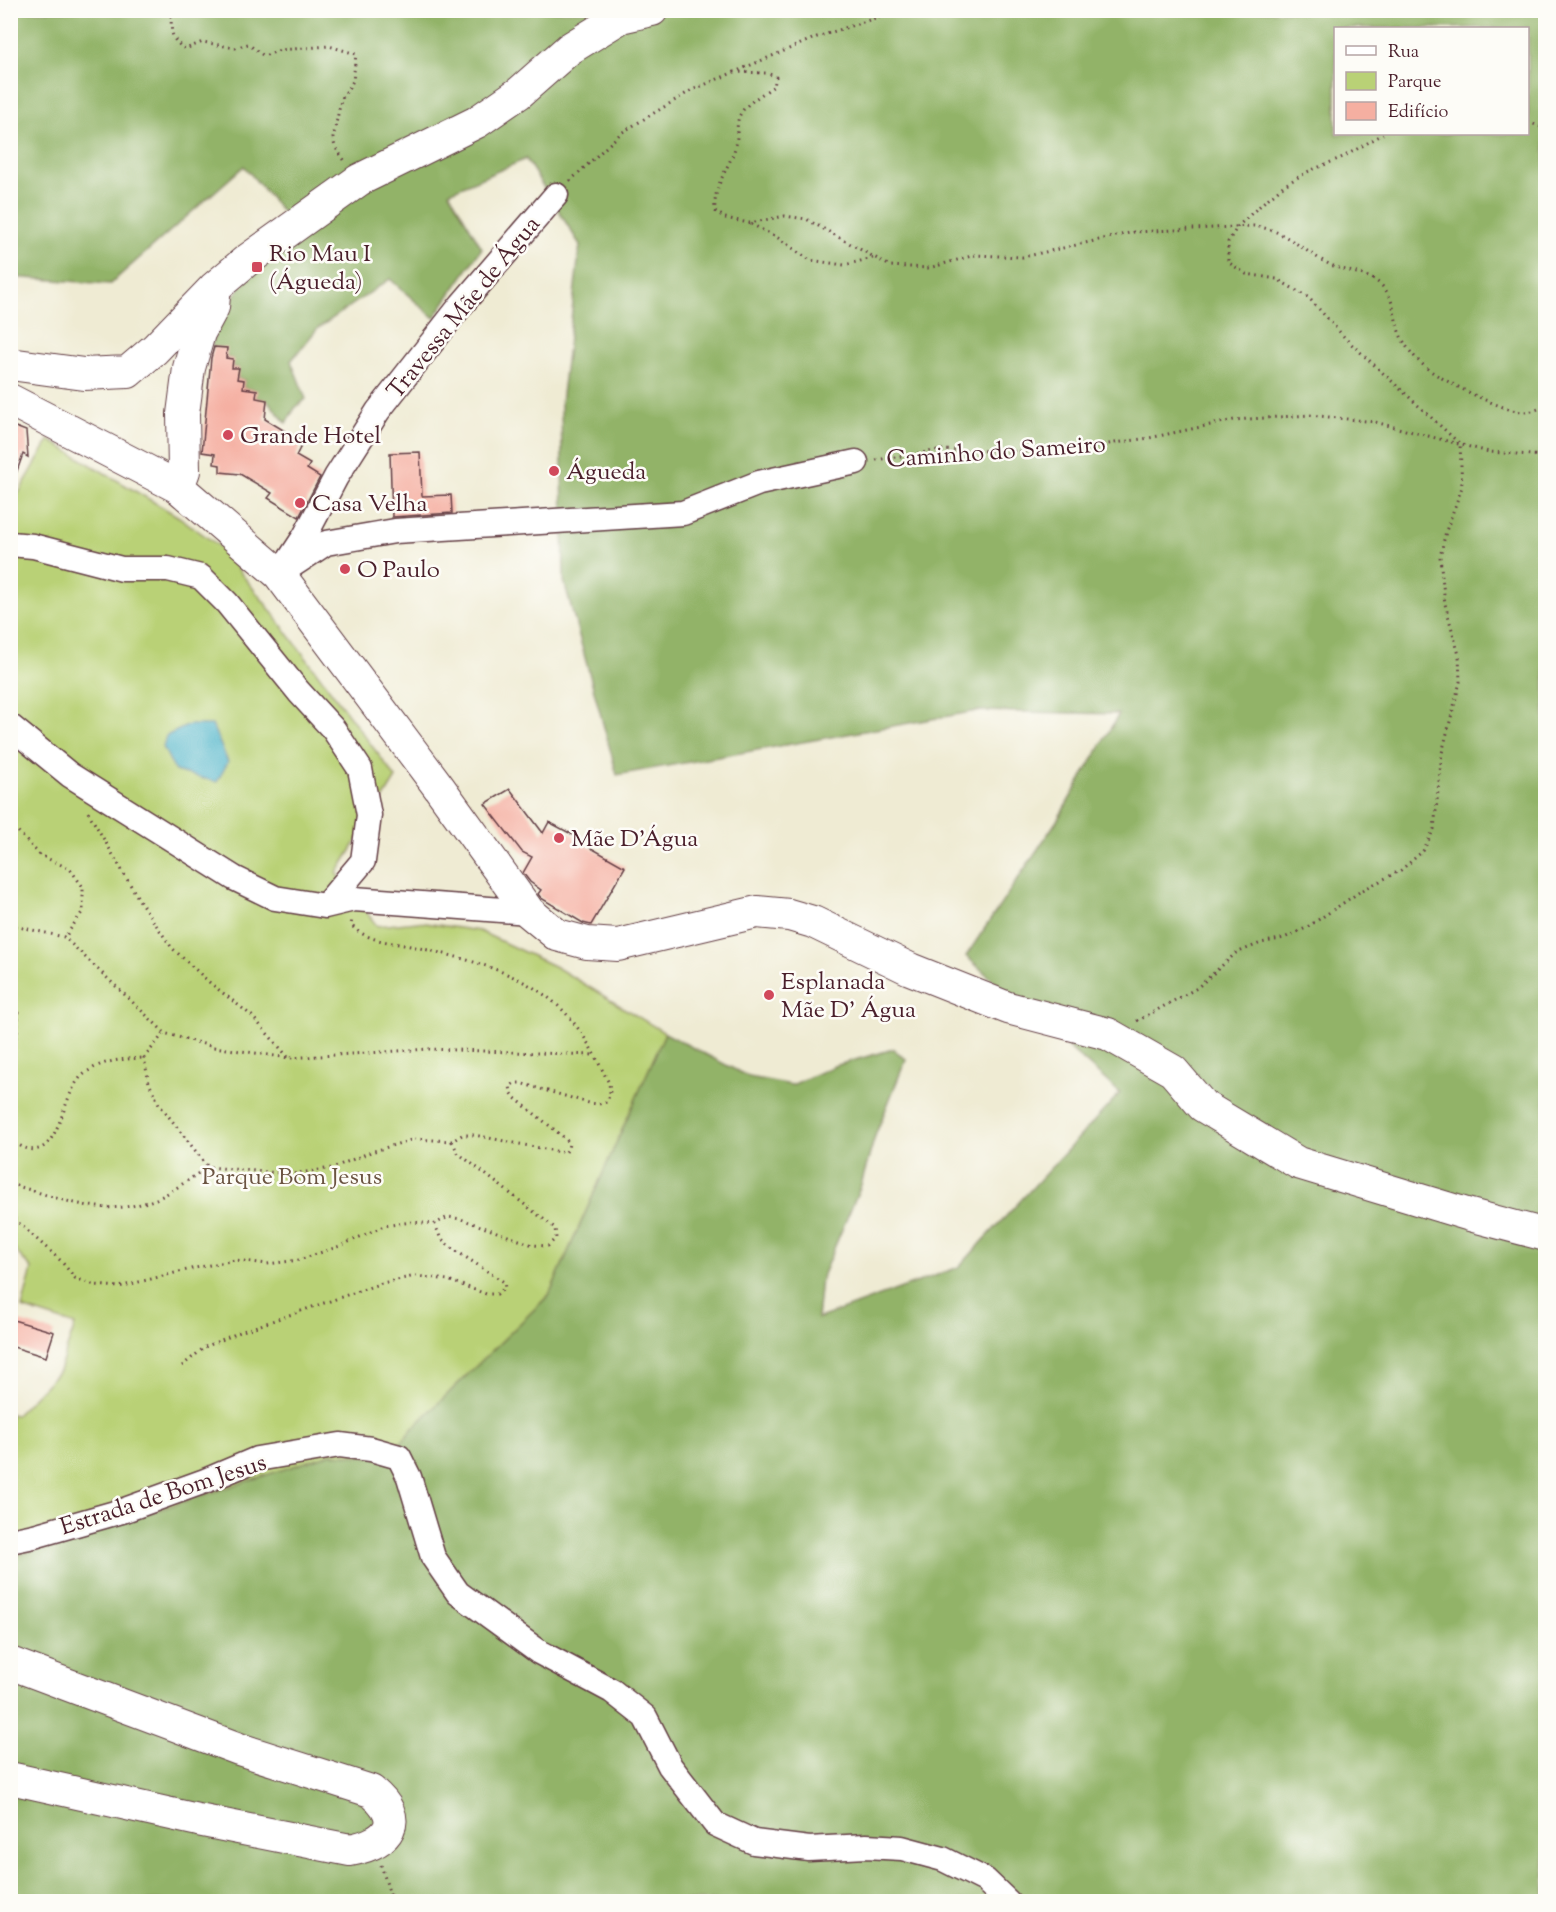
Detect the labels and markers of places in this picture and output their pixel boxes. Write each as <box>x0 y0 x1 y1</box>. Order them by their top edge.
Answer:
place label: Rio Mau I (Águeda) <box>269 238 371 300</box>
marker: Rio Mau I (Águeda) <box>250 260 264 274</box>
place label: Grande Hotel <box>240 420 382 454</box>
marker: Grande Hotel <box>221 428 235 442</box>
place label: Águeda <box>566 456 646 490</box>
marker: Águeda <box>547 464 561 478</box>
place label: Casa Velha <box>312 488 428 522</box>
marker: Casa Velha <box>293 496 307 510</box>
place label: O Paulo <box>357 554 440 588</box>
marker: O Paulo <box>338 562 352 576</box>
place label: Mãe D'Água <box>571 823 698 857</box>
marker: Mãe D'Água <box>552 831 566 845</box>
place label: Esplanada Mãe D' Água <box>781 966 916 1028</box>
marker: Esplanada Mãe D' Água <box>762 988 776 1002</box>

